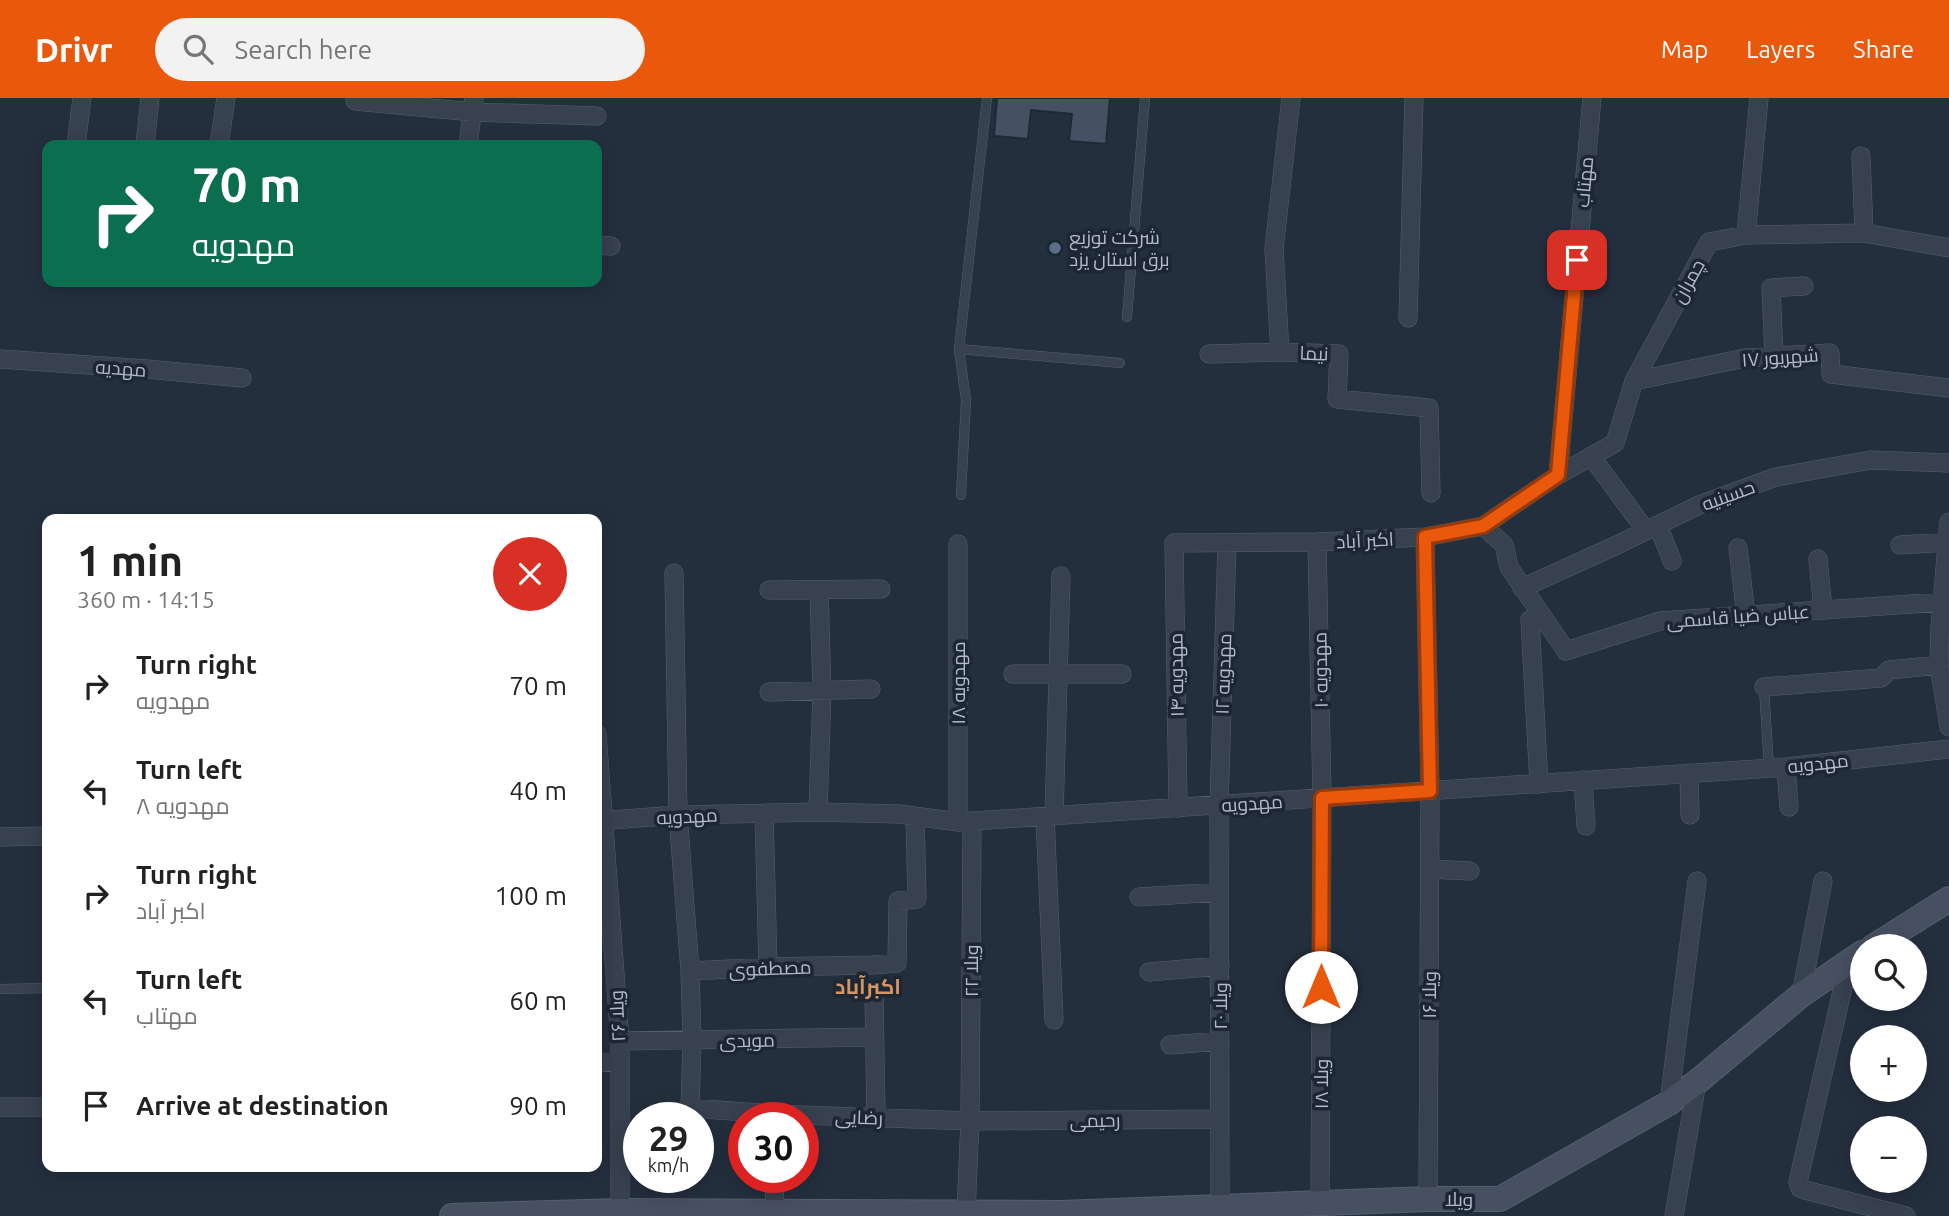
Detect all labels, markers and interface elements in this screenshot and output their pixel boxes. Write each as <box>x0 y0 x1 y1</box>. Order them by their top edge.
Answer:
search box <box>155 18 645 81</box>
icon: search <box>179 30 217 68</box>
text: Drivr <box>35 31 113 68</box>
text: Search here <box>235 35 372 64</box>
text: Map <box>1661 36 1708 63</box>
text: Layers <box>1746 36 1815 63</box>
text: Share <box>1853 36 1914 63</box>
text: 70 m <box>192 156 301 211</box>
street label: مهتاب <box>1571 156 1598 208</box>
icon: right <box>77 168 168 259</box>
text: مهدویه <box>192 226 295 262</box>
place label: شرکت توزیع برق استان یزد <box>1069 226 1170 272</box>
pin <box>1547 230 1607 290</box>
marker: شرکت توزیع برق استان یزد <box>1047 240 1063 256</box>
icon: arrive <box>1558 241 1596 279</box>
street label: چمران <box>1667 255 1711 308</box>
street label: نیما <box>1299 341 1329 365</box>
street label: ۱۷ شهریور <box>1741 343 1819 372</box>
street label: مهديه <box>95 355 147 382</box>
street label: حسینیه <box>1699 475 1757 515</box>
street label: اکبر آباد <box>1336 528 1394 553</box>
text: 1 min <box>77 537 183 584</box>
button: close <box>493 537 567 611</box>
text: 360 m · 14:15 <box>77 587 215 612</box>
street label: عباس ضیا قاسمی <box>1666 600 1810 633</box>
street label: مهدویه ۱۰ <box>1308 632 1333 708</box>
street label: مهدویه ۱۴ <box>1164 633 1189 717</box>
street label: مهدویه ۱۲ <box>1211 633 1236 715</box>
street label: مهدویه ۱۸ <box>947 641 970 725</box>
text: Turn right <box>136 650 257 679</box>
icon: right <box>77 667 115 705</box>
text: 70 m <box>509 671 567 700</box>
text: مهدویه <box>136 688 210 713</box>
street label: مهدویه <box>1786 749 1850 778</box>
text: Turn left <box>136 755 242 784</box>
icon: left <box>77 772 115 810</box>
text: 40 m <box>509 776 567 805</box>
street label: مهدویه <box>1221 790 1283 817</box>
text: مهدویه ۸ <box>136 793 230 818</box>
street label: مهدویه <box>656 803 718 830</box>
text: Turn right <box>136 860 257 889</box>
icon: right <box>77 877 115 915</box>
text: 100 m <box>495 881 567 910</box>
text: اکبر آباد <box>136 898 206 923</box>
map controls <box>1850 934 1927 1193</box>
button: search <box>1850 934 1927 1011</box>
street label: ویلا ۲۲ <box>960 945 983 997</box>
position arrow <box>1284 950 1358 1024</box>
street label: مصطفوی <box>728 956 812 981</box>
text: Turn left <box>136 965 242 994</box>
street label: ویلا ۱۶ <box>1418 971 1441 1019</box>
district label: اکبرآباد <box>835 974 901 999</box>
icon: left <box>77 982 115 1020</box>
street label: ویلا ۲۰ <box>1209 982 1232 1030</box>
text: 60 m <box>509 986 567 1015</box>
street label: ویلا ۲۶ <box>605 990 630 1042</box>
text: مهتاب <box>136 1003 198 1028</box>
button: + <box>1850 1025 1927 1102</box>
street label: مویدی <box>719 1029 775 1052</box>
street label: ویلا ۱۸ <box>1310 1059 1333 1109</box>
icon: arrive <box>77 1087 115 1125</box>
text: Arrive at destination <box>136 1091 389 1120</box>
text: 90 m <box>509 1091 567 1120</box>
speed limit sign: 30 <box>728 1102 819 1193</box>
street label: رضایی <box>835 1105 883 1130</box>
street label: رحیمی <box>1069 1109 1121 1132</box>
button: − <box>1850 1116 1927 1193</box>
text: 29 <box>649 1118 688 1158</box>
text: km/h <box>648 1155 689 1175</box>
street label: ویلا <box>1445 1188 1473 1211</box>

